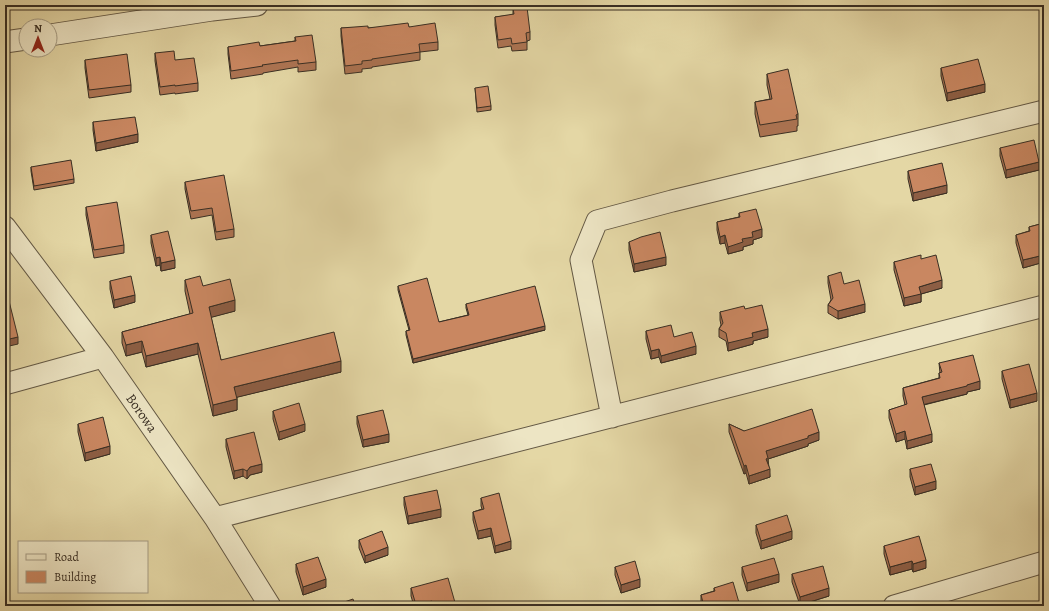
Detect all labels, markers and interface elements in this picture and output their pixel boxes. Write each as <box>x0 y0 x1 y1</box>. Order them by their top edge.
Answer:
north arrow <box>18 18 58 58</box>
text: N <box>34 21 42 36</box>
street label: Borowa <box>121 390 162 437</box>
legend <box>18 541 148 593</box>
text: Road <box>54 549 80 565</box>
text: Building <box>54 569 96 585</box>

